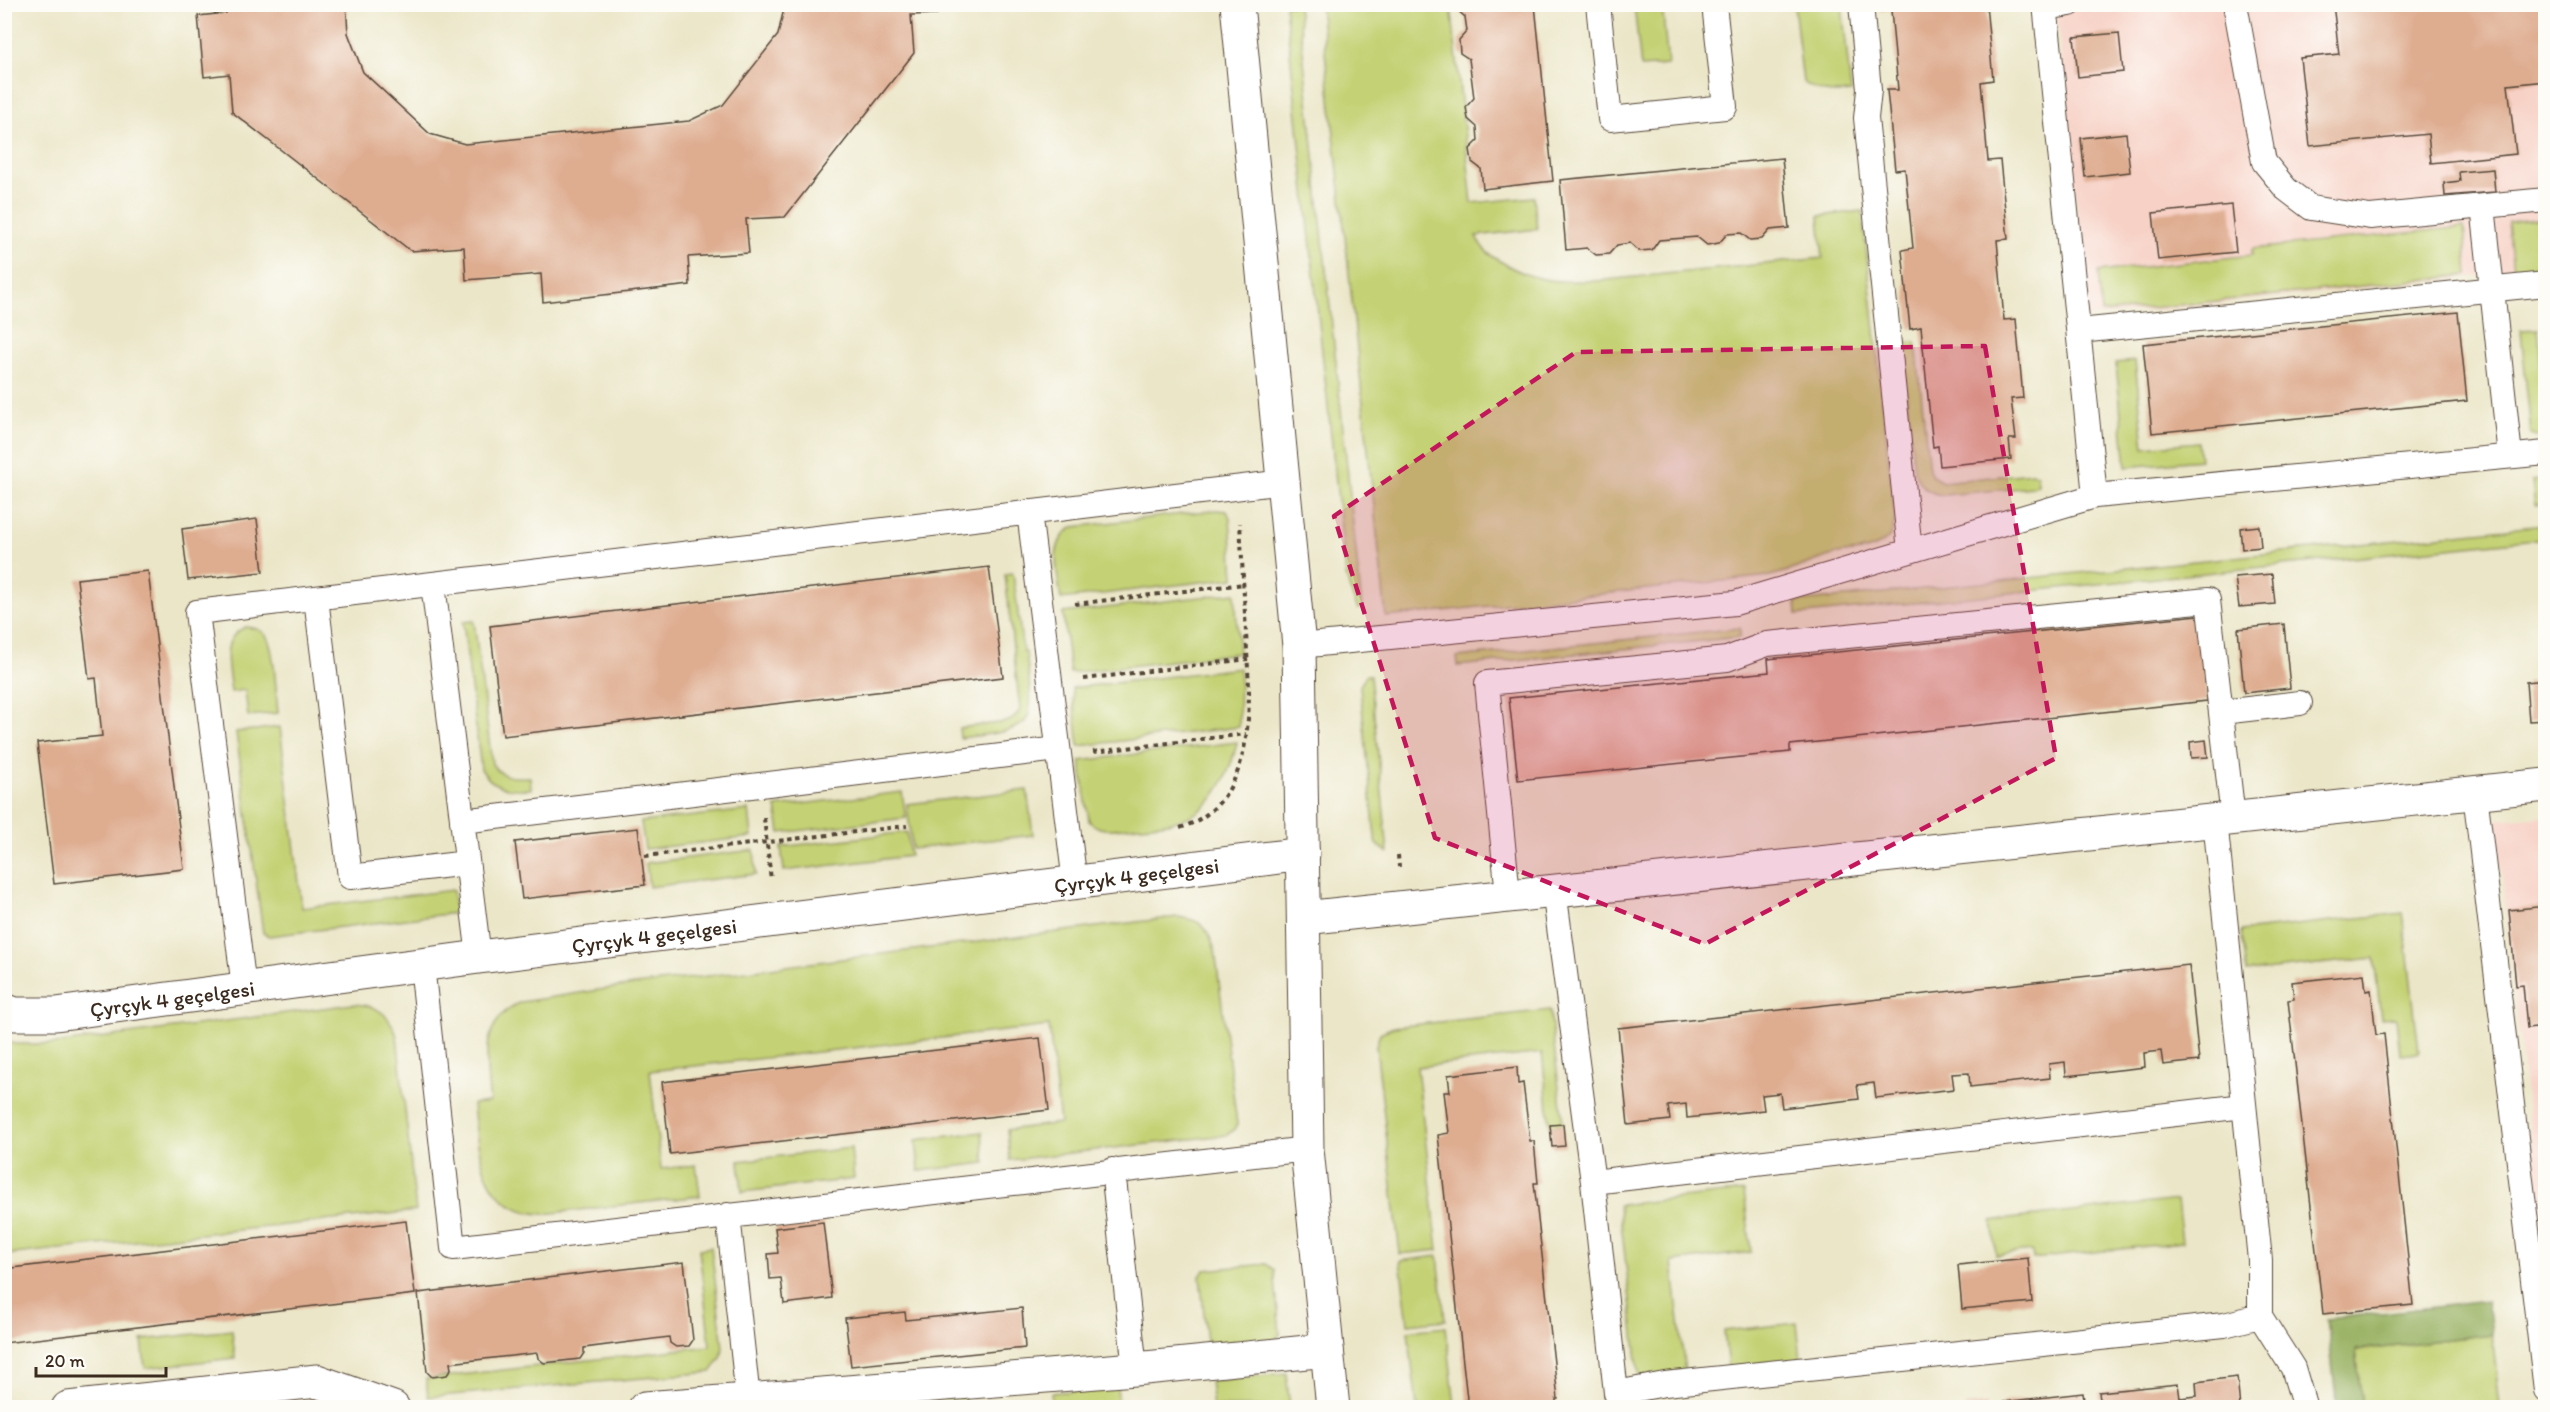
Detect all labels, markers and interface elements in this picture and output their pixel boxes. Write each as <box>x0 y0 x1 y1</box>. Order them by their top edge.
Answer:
street label: Çyrçyk 4 geçelgesi <box>1052 852 1220 898</box>
street label: Çyrçyk 4 geçelgesi <box>570 912 738 958</box>
street label: Çyrçyk 4 geçelgesi <box>88 975 256 1022</box>
scale bar <box>36 1340 166 1378</box>
text: 20 m <box>45 1350 85 1372</box>

